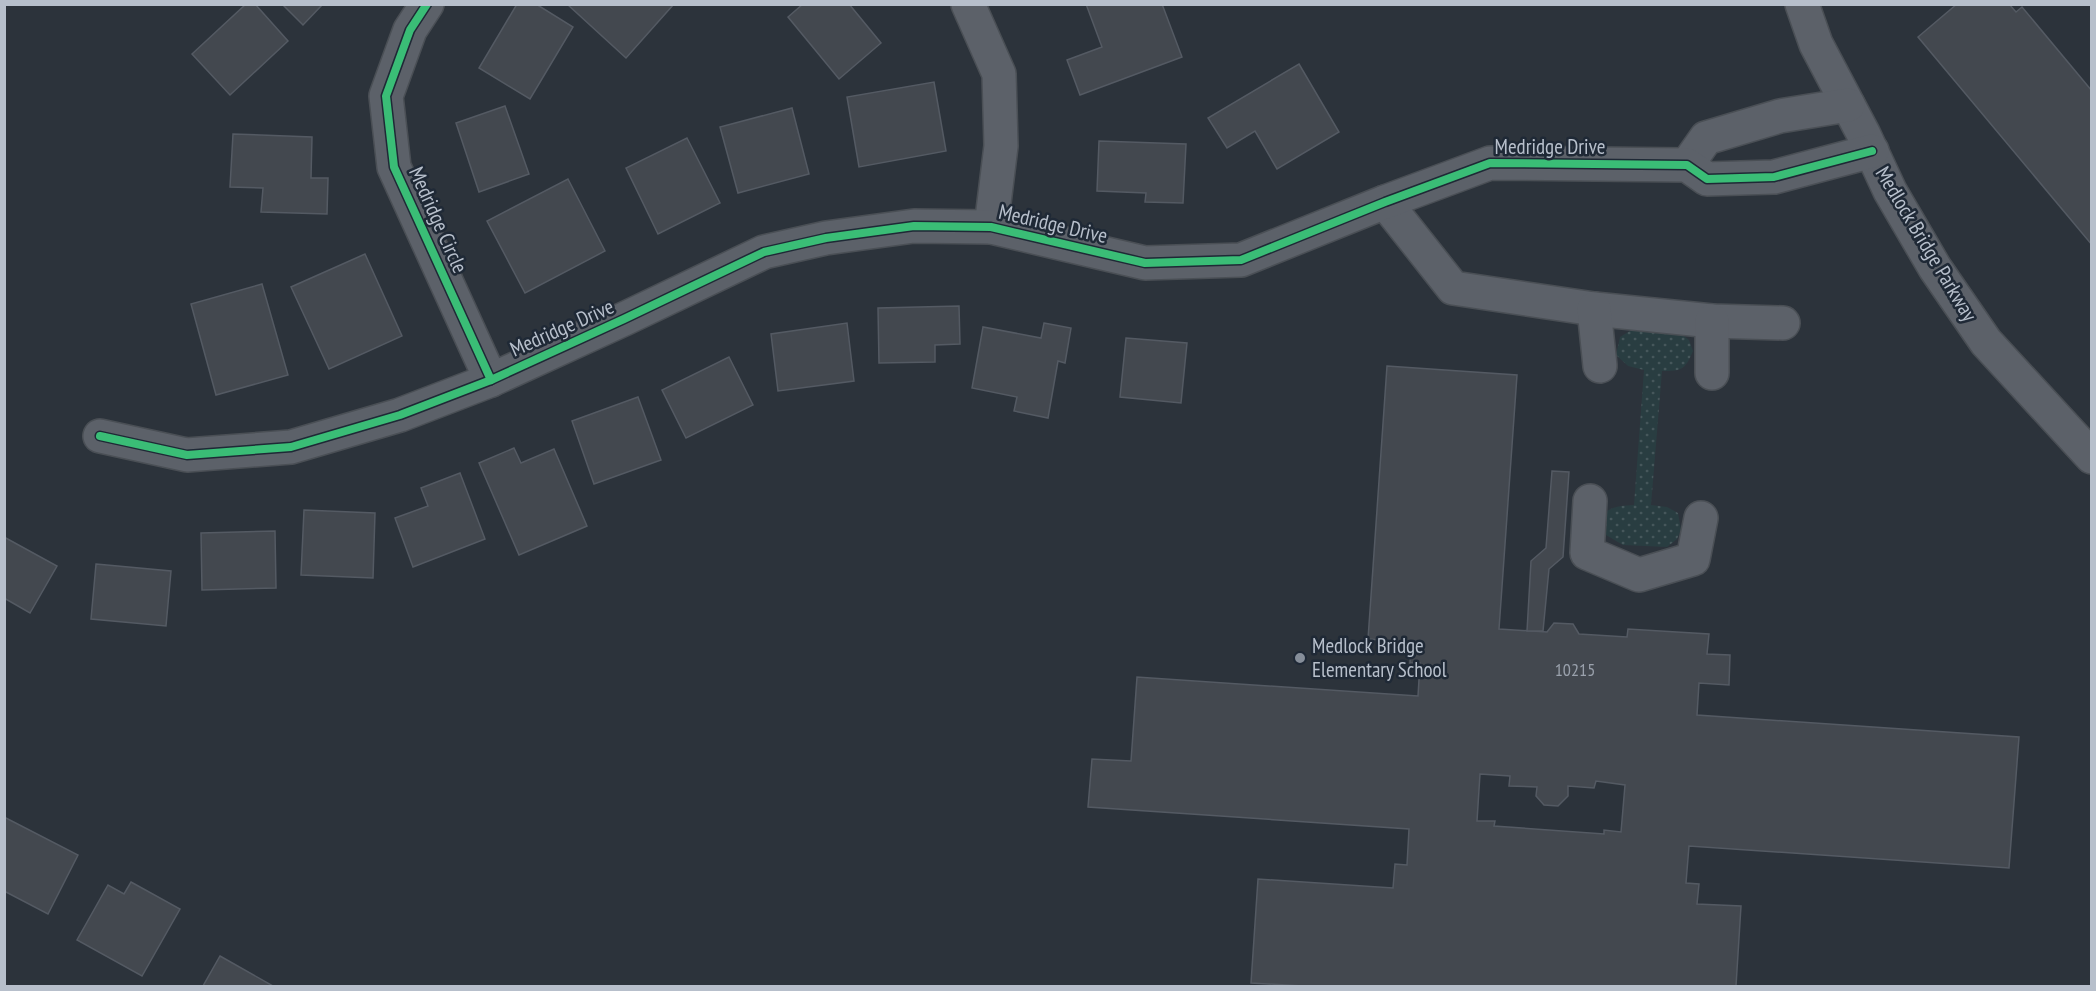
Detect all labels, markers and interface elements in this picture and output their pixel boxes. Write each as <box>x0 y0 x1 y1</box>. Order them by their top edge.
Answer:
street label: Medridge Drive <box>1495 133 1605 160</box>
street label: Medlock Bridge Parkway <box>1870 161 1983 326</box>
street label: Medridge Circle <box>403 162 474 277</box>
street label: Medridge Drive <box>996 198 1110 249</box>
street label: Medridge Drive <box>506 293 618 362</box>
place label: Medlock Bridge Elementary School <box>1312 632 1447 683</box>
marker: Medlock Bridge Elementary School <box>1293 651 1307 665</box>
house number: 10215 <box>1555 658 1595 681</box>

